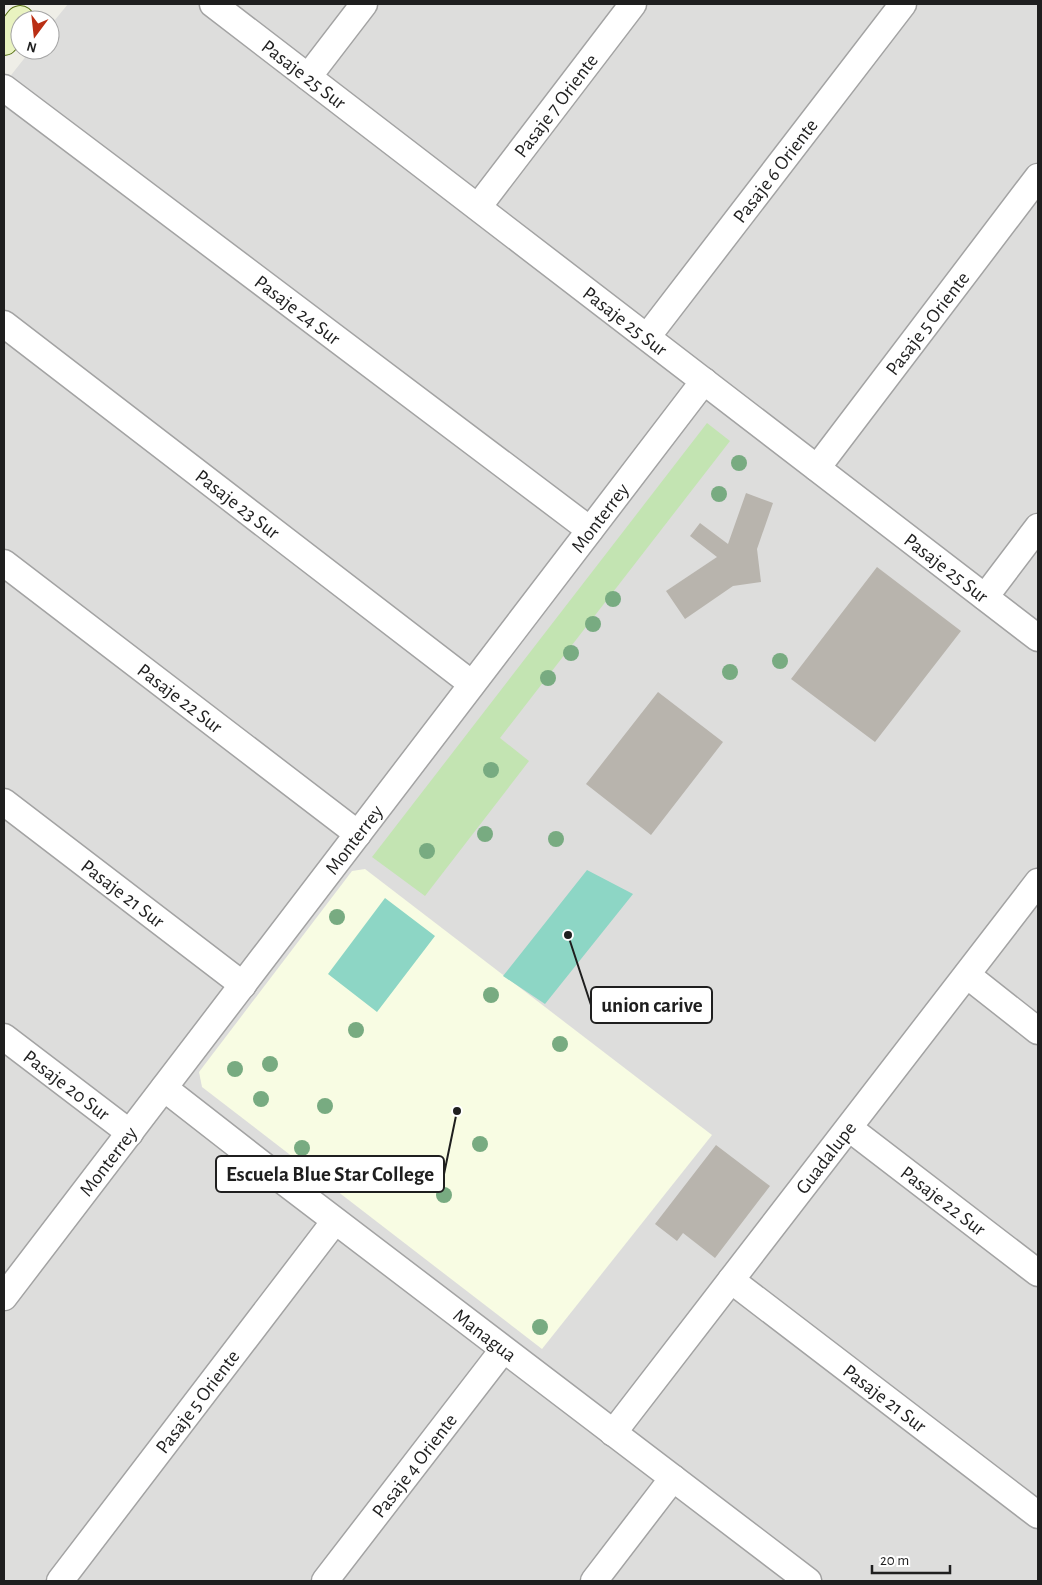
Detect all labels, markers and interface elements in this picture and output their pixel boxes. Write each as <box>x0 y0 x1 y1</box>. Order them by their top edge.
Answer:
north arrow <box>10 10 60 60</box>
street label: Pasaje 25 Sur <box>258 36 350 114</box>
text: N <box>25 39 38 55</box>
street label: Pasaje 7 Oriente <box>511 50 602 161</box>
street label: Pasaje 6 Oriente <box>730 115 822 227</box>
street label: Pasaje 5 Oriente <box>882 268 973 379</box>
street label: Pasaje 24 Sur <box>251 272 344 349</box>
street label: Pasaje 25 Sur <box>579 283 671 360</box>
street label: Pasaje 23 Sur <box>191 466 283 543</box>
street label: Monterrey <box>568 479 633 557</box>
street label: Pasaje 25 Sur <box>900 530 992 607</box>
street label: Pasaje 22 Sur <box>133 660 226 738</box>
street label: Monterrey <box>322 801 387 878</box>
street label: Pasaje 21 Sur <box>77 856 168 932</box>
callout: union carive <box>591 987 712 1023</box>
text: union carive <box>601 995 703 1016</box>
street label: Pasaje 20 Sur <box>19 1047 114 1125</box>
street label: Guadalupe <box>792 1118 860 1198</box>
street label: Monterrey <box>76 1123 142 1200</box>
callout: Escuela Blue Star College <box>216 1156 444 1192</box>
street label: Pasaje 22 Sur <box>897 1163 989 1240</box>
text: Escuela Blue Star College <box>226 1164 434 1185</box>
street label: Managua <box>449 1305 520 1366</box>
street label: Pasaje 5 Oriente <box>152 1347 244 1457</box>
street label: Pasaje 21 Sur <box>839 1361 930 1437</box>
street label: Pasaje 4 Oriente <box>369 1410 461 1522</box>
scale bar <box>872 1542 950 1574</box>
text: 20 m <box>880 1553 909 1568</box>

